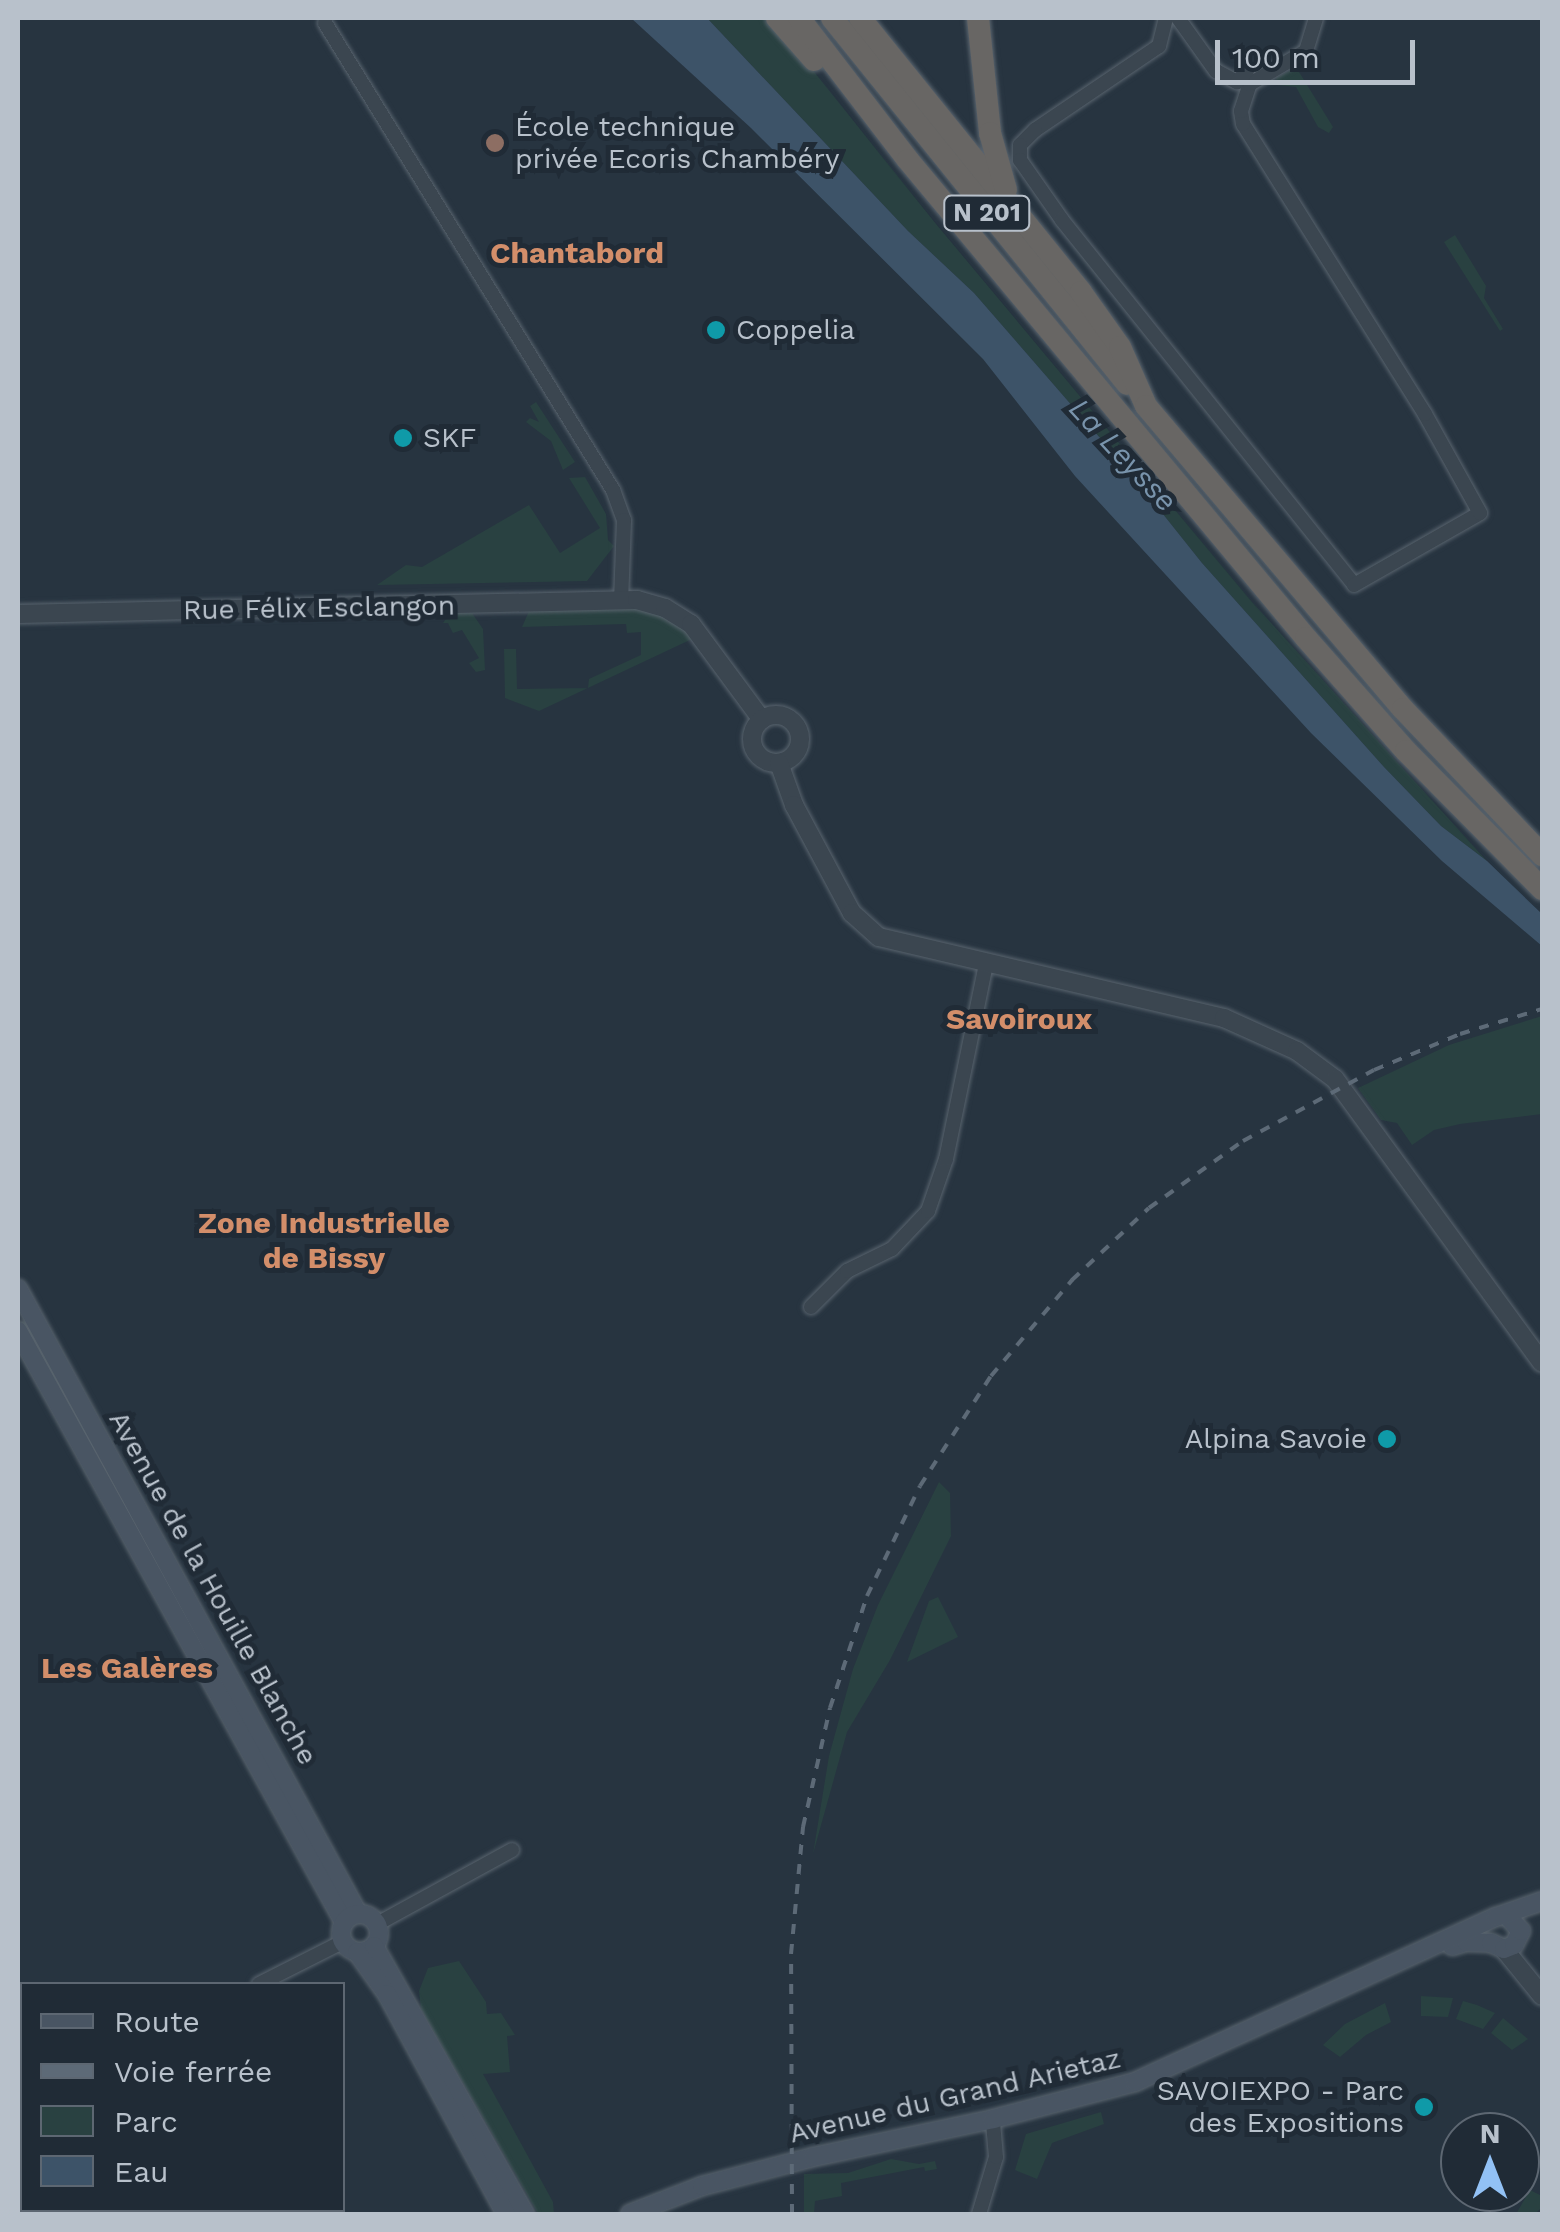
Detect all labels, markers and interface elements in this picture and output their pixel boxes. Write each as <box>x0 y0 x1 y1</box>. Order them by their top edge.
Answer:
scale bar <box>1220 20 1420 82</box>
text: 100 m <box>1232 40 1320 75</box>
place label: École technique privée Ecoris Chambéry <box>515 110 839 176</box>
marker: École technique privée Ecoris Chambéry <box>484 132 506 154</box>
road number: N 201 <box>942 193 1032 233</box>
district label: Chantabord <box>490 235 664 271</box>
place label: Coppelia <box>736 313 855 347</box>
marker: Coppelia <box>705 319 727 341</box>
water label: La Leysse <box>1061 391 1185 519</box>
place label: SKF <box>423 421 476 455</box>
marker: SKF <box>392 427 414 449</box>
street label: Rue Félix Esclangon <box>182 589 456 627</box>
district label: Savoiroux <box>946 1001 1092 1037</box>
district label: Zone Industrielle de Bissy <box>198 1205 450 1276</box>
street label: Avenue de la Houille Blanche <box>101 1405 325 1771</box>
place label: Alpina Savoie <box>1184 1422 1367 1456</box>
marker: Alpina Savoie <box>1376 1428 1398 1450</box>
district label: Les Galères <box>41 1650 213 1686</box>
legend <box>20 1982 345 2212</box>
text: Route <box>114 2004 200 2039</box>
street label: Avenue du Grand Arietaz <box>785 2041 1125 2151</box>
text: Voie ferrée <box>114 2054 272 2089</box>
place label: SAVOIEXPO - Parc des Expositions <box>1157 2074 1404 2140</box>
marker: SAVOIEXPO - Parc des Expositions <box>1413 2096 1435 2118</box>
text: Parc <box>114 2104 178 2139</box>
north arrow <box>1440 2112 1540 2212</box>
text: N <box>1480 2117 1500 2150</box>
text: Eau <box>114 2154 169 2189</box>

